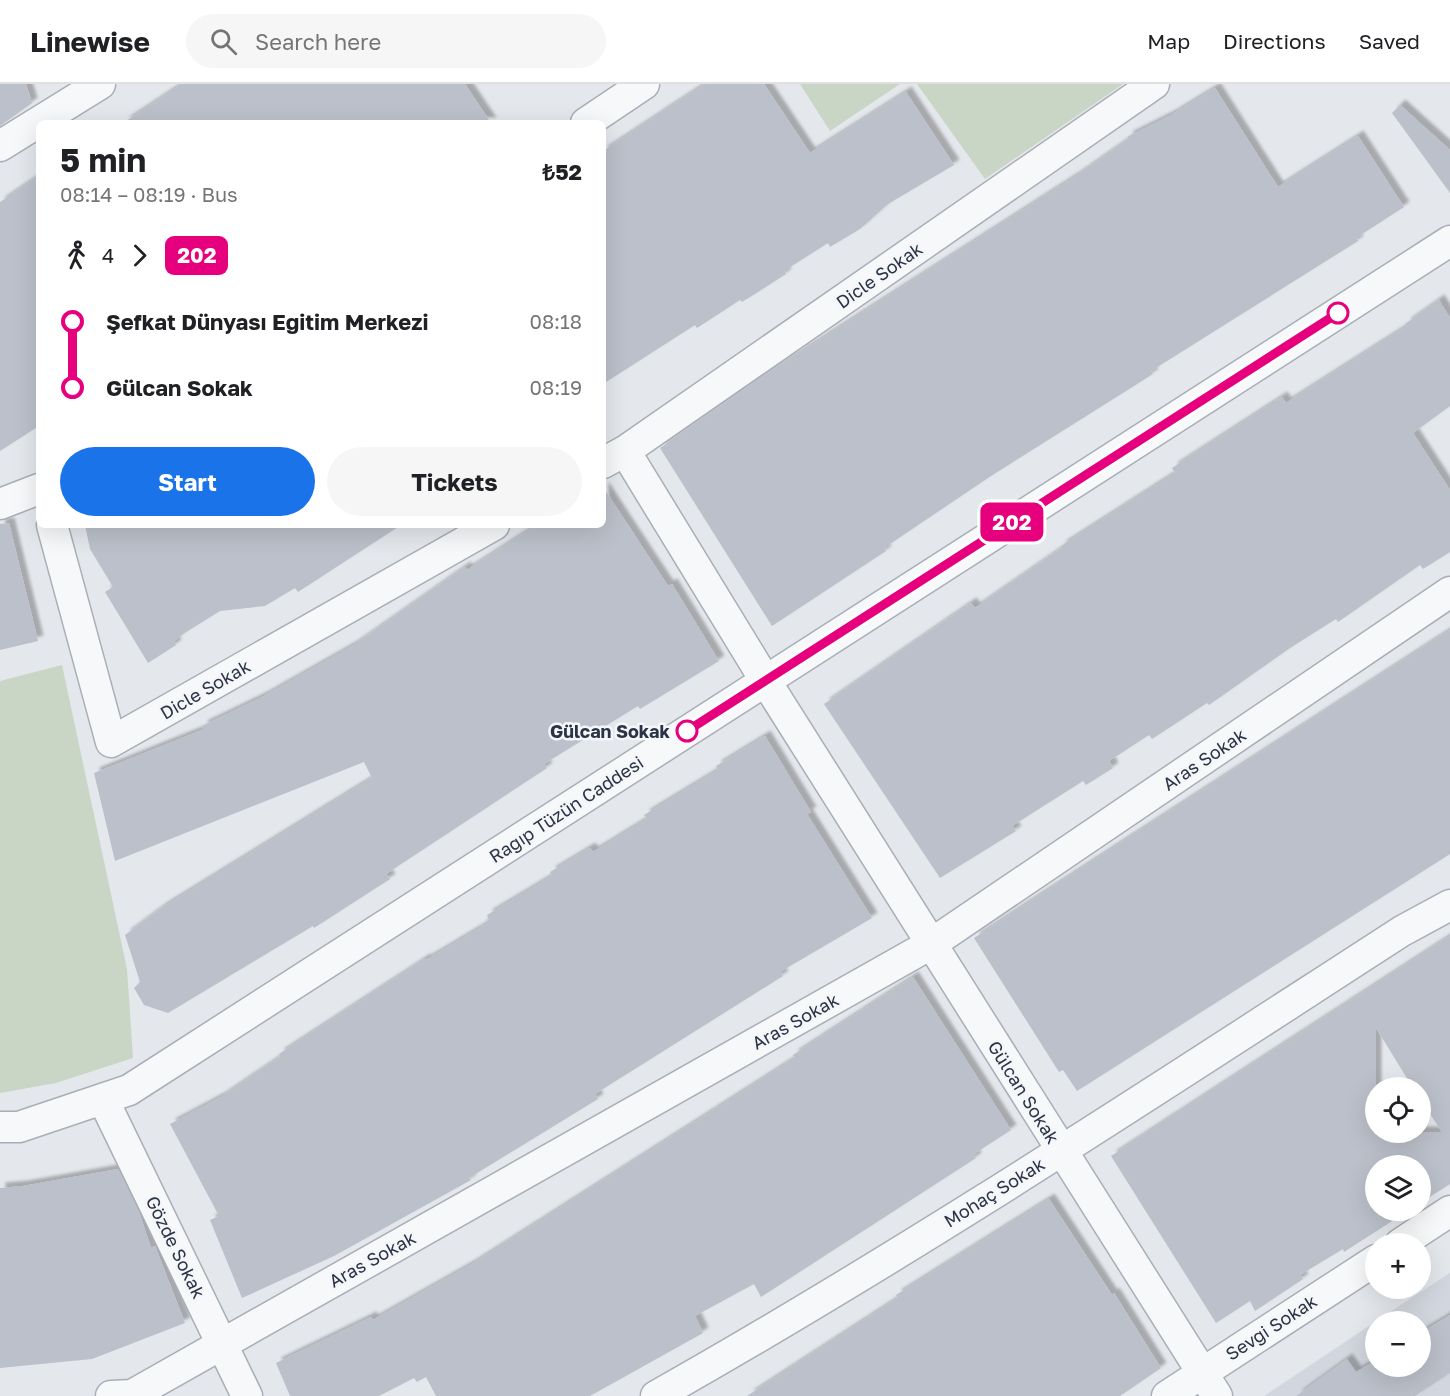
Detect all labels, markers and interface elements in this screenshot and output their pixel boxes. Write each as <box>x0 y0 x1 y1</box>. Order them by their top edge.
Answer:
search box <box>186 14 606 68</box>
text: Linewise <box>30 25 150 58</box>
icon: search <box>207 25 240 58</box>
text: Search here <box>255 28 381 55</box>
text: Map <box>1147 28 1190 54</box>
text: Directions <box>1223 28 1326 54</box>
text: Saved <box>1359 28 1420 54</box>
text: 5 min <box>60 140 146 179</box>
text: ₺52 <box>543 158 582 185</box>
text: 08:14 – 08:19 · Bus <box>60 182 238 206</box>
street label: Dicle Sokak <box>832 237 926 313</box>
icon: walk <box>60 239 93 272</box>
icon: forward <box>123 239 156 272</box>
text: 202 <box>177 242 216 268</box>
text: 4 <box>102 243 114 267</box>
unlabelled marker <box>1327 302 1349 324</box>
text: Şefkat Dünyası Eğitim Merkezi <box>106 308 428 335</box>
text: 08:18 <box>530 309 582 333</box>
text: Gülcan Sokak <box>106 374 253 401</box>
text: 08:19 <box>530 375 582 399</box>
button: Start <box>60 447 315 516</box>
button: Tickets <box>327 447 582 516</box>
line badge: 202 <box>978 502 1046 542</box>
text: 202 <box>992 509 1032 535</box>
street label: Dicle Sokak <box>156 654 254 724</box>
place label: Gülcan Sokak <box>550 720 671 742</box>
marker: Gülcan Sokak <box>676 720 698 742</box>
street label: Aras Sokak <box>1158 723 1250 795</box>
street label: Ragıp Tüzün Caddesi <box>485 751 647 867</box>
street label: Aras Sokak <box>748 988 842 1054</box>
street label: Gülcan Sokak <box>984 1036 1064 1148</box>
map controls <box>1365 1077 1431 1377</box>
button: locate <box>1365 1077 1431 1143</box>
street label: Mohaç Sokak <box>940 1152 1048 1232</box>
button: layers <box>1365 1155 1431 1221</box>
street label: Gözde Sokak <box>142 1192 210 1302</box>
street label: Aras Sokak <box>325 1226 419 1292</box>
button: + <box>1365 1233 1431 1299</box>
street label: Sevgi Sokak <box>1221 1289 1321 1365</box>
button: − <box>1365 1311 1431 1377</box>

